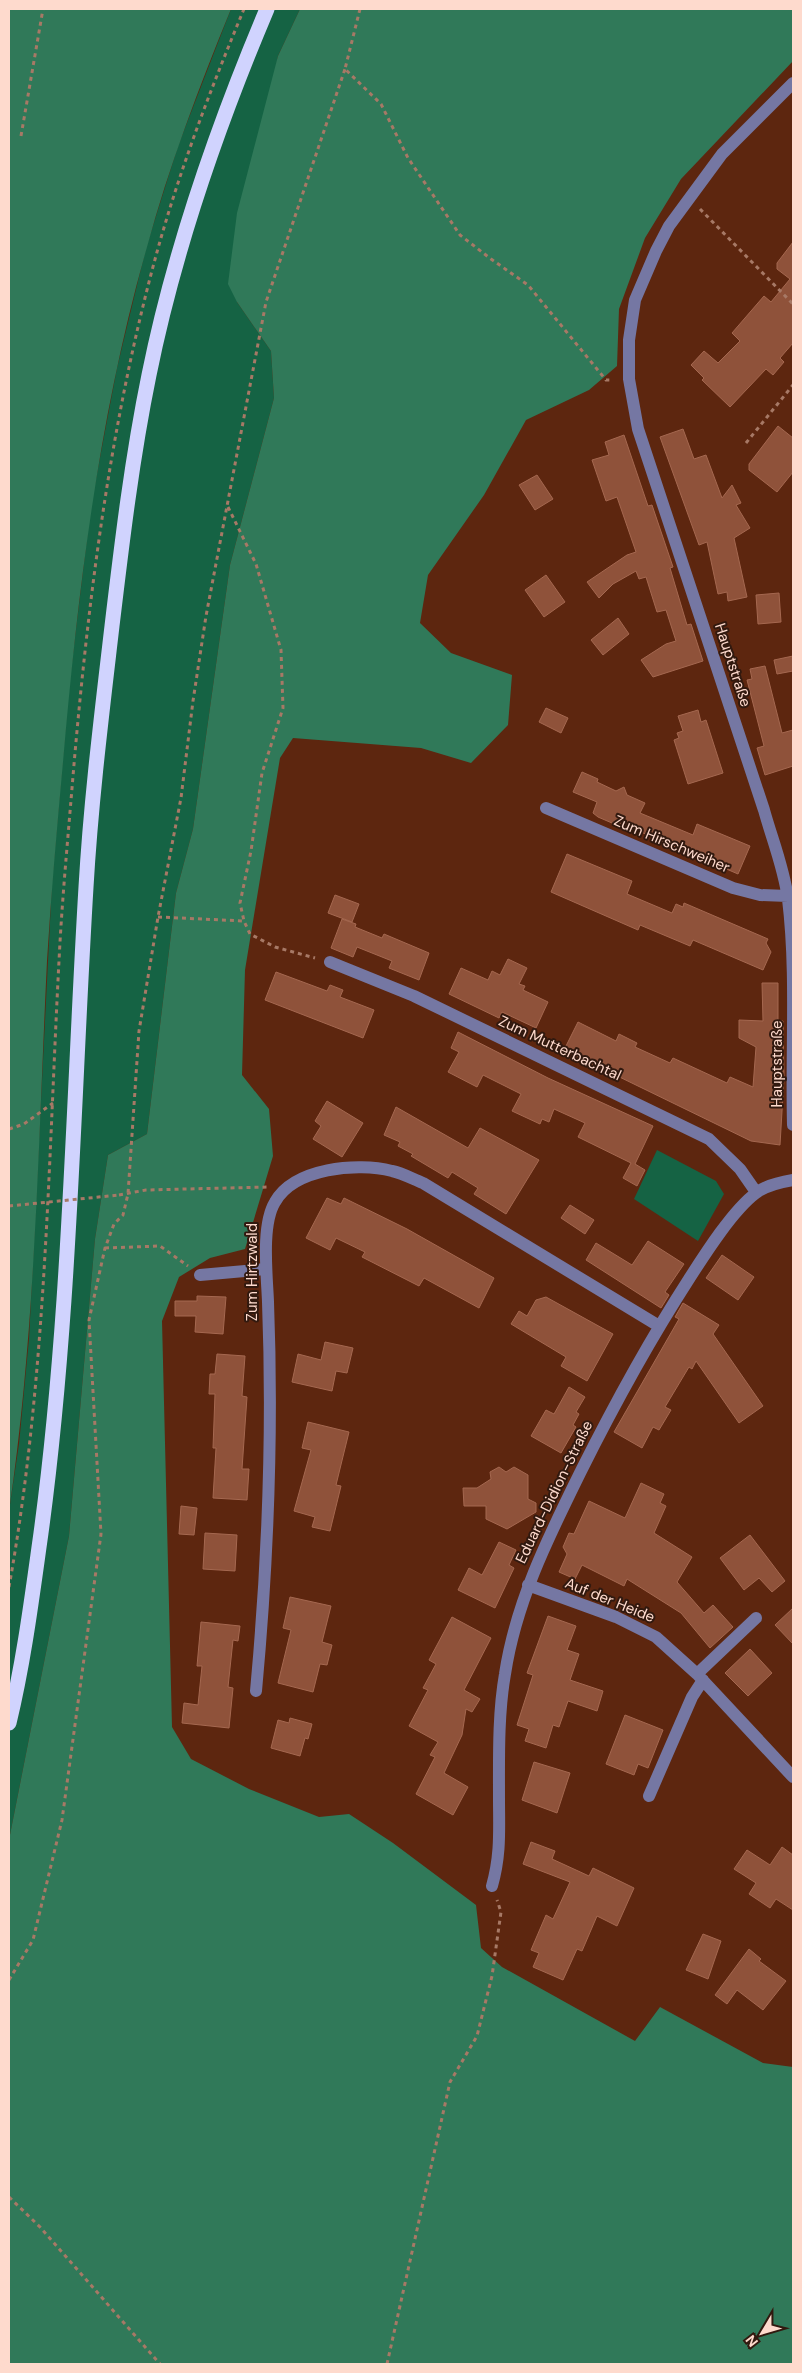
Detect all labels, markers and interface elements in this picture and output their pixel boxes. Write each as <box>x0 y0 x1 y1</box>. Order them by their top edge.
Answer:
street label: Hauptstraße <box>710 621 756 709</box>
street label: Zum Hirschweiher <box>611 811 733 878</box>
street label: Zum Mutterbachtal <box>495 1011 625 1085</box>
street label: Hauptstraße <box>767 1021 787 1107</box>
street label: Zum Hirtzwald <box>242 1223 262 1321</box>
street label: Eduard-Didion-Straße <box>511 1417 597 1567</box>
street label: Auf der Heide <box>562 1573 658 1627</box>
north arrow <box>737 2308 787 2358</box>
text: N <box>742 2331 762 2351</box>

